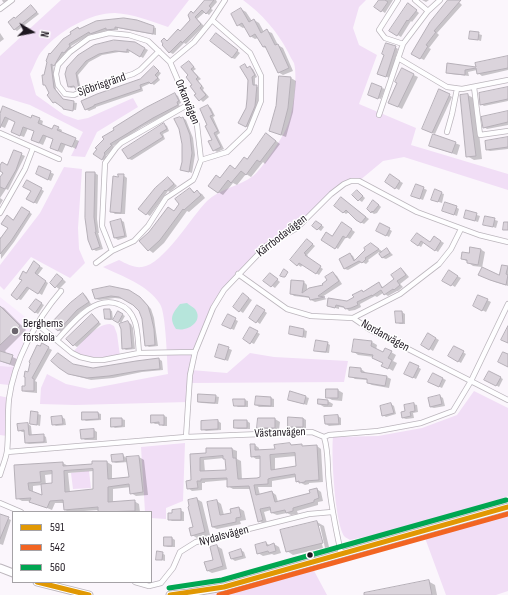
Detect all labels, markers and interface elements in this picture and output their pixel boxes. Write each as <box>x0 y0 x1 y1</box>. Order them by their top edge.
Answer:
north arrow <box>12 12 52 52</box>
text: N <box>37 30 51 38</box>
street label: Sjöbrisgränd <box>76 70 128 100</box>
street label: Orkanvägen <box>171 77 203 127</box>
street label: Kärrbodavägen <box>254 212 310 260</box>
place label: Berghems förskola <box>23 317 63 345</box>
street label: Nordanvägen <box>358 317 412 355</box>
marker: Berghems förskola <box>10 326 20 336</box>
street label: Västanvägen <box>254 425 306 441</box>
legend <box>12 511 152 583</box>
text: 591 <box>50 520 64 535</box>
street label: Nydalsvägen <box>198 523 250 549</box>
text: 542 <box>50 540 65 555</box>
unlabelled marker <box>305 550 315 560</box>
text: 560 <box>50 560 65 575</box>

